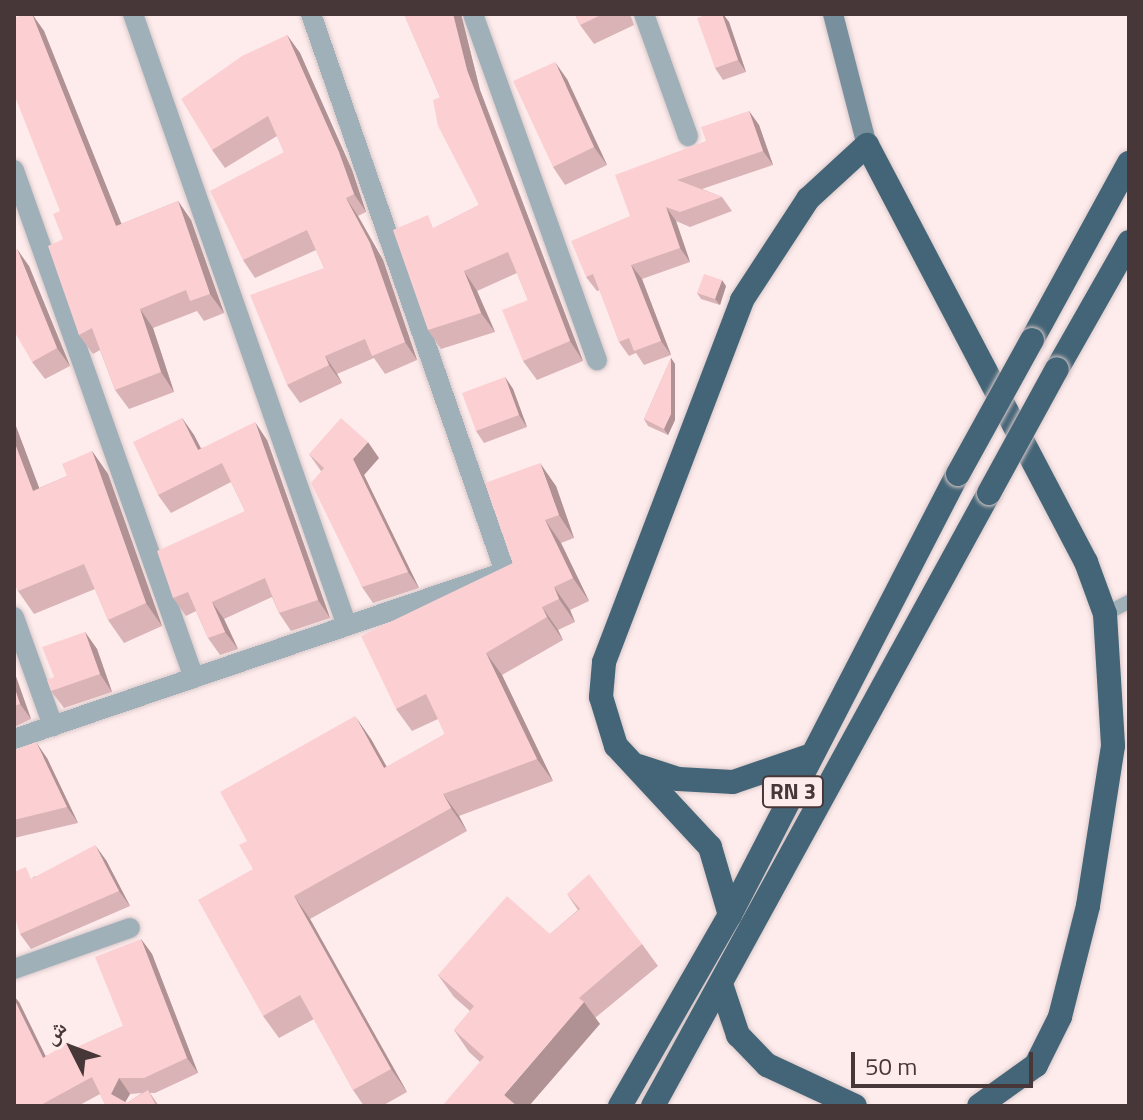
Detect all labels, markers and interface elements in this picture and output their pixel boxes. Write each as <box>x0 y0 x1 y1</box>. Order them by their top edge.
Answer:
road number: RN 3 <box>761 774 825 810</box>
north arrow <box>32 1008 112 1088</box>
text: ش <box>34 1012 75 1052</box>
scale bar <box>855 1036 1037 1086</box>
text: 50 m <box>865 1048 917 1084</box>

